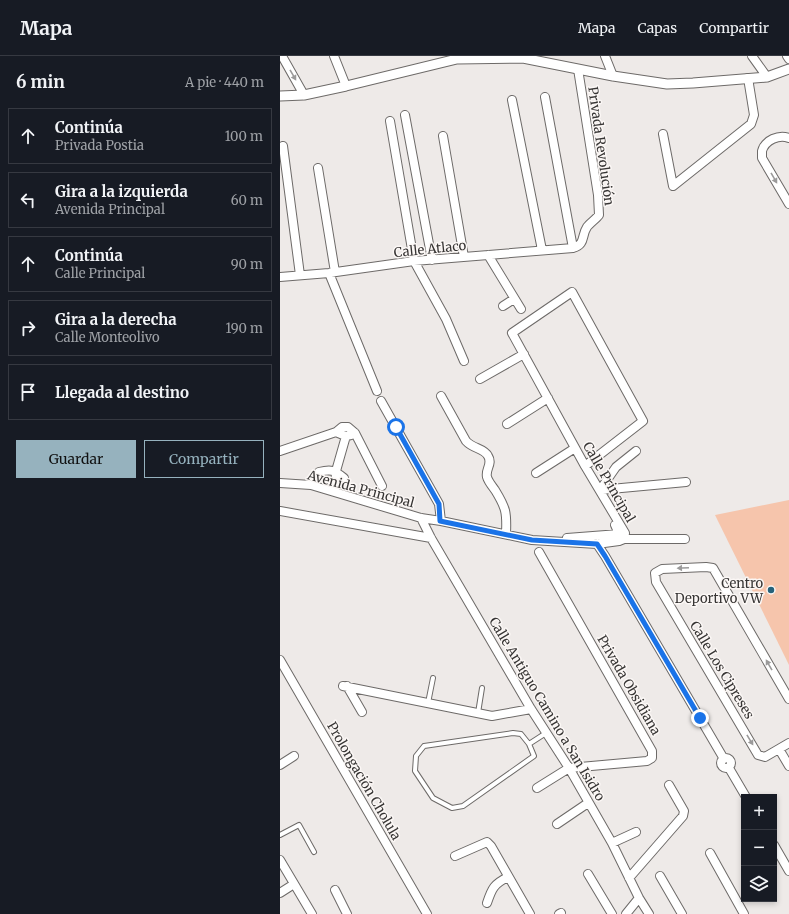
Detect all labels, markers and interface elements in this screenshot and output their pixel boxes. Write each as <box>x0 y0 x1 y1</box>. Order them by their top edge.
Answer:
text: Mapa <box>20 16 72 40</box>
text: Mapa <box>578 19 615 37</box>
text: Capas <box>637 19 677 37</box>
text: Compartir <box>699 19 769 37</box>
one-way arrow <box>289 69 296 81</box>
text: 6 min <box>16 71 65 93</box>
text: A pie · 440 m <box>185 74 264 91</box>
street label: Privada Revolución <box>584 85 618 207</box>
text: Continúa <box>55 118 123 137</box>
icon: ahead <box>17 125 39 147</box>
text: 100 m <box>225 128 263 145</box>
text: Privada Postia <box>55 137 144 154</box>
one-way arrow <box>771 172 778 184</box>
text: Gira a la izquierda <box>55 182 188 201</box>
icon: left <box>17 189 39 211</box>
text: 60 m <box>231 192 263 209</box>
text: Avenida Principal <box>55 201 165 218</box>
street label: Calle Atlaco <box>393 237 467 261</box>
text: Continúa <box>55 246 123 265</box>
icon: ahead <box>17 253 39 275</box>
text: 90 m <box>231 256 263 273</box>
text: Calle Principal <box>55 265 145 282</box>
text: Gira a la derecha <box>55 310 177 329</box>
icon: right <box>17 317 39 339</box>
text: 190 m <box>226 320 263 337</box>
text: Calle Monteolivo <box>55 329 159 346</box>
icon: arrive <box>17 381 39 403</box>
text: Llegada al destino <box>55 383 189 402</box>
route start <box>387 418 405 436</box>
street label: Calle Principal <box>579 439 639 525</box>
button: Guardar <box>16 440 136 478</box>
button: Compartir <box>144 440 264 478</box>
street label: Avenida Principal <box>305 466 416 511</box>
one-way arrow <box>677 564 689 571</box>
place label: Centro Deportivo VW <box>675 575 764 607</box>
marker: Centro Deportivo VW <box>766 585 776 595</box>
street label: Calle Antiguo Camino a San Isidro <box>485 614 609 804</box>
street label: Calle Los Cipreses <box>686 618 758 722</box>
street label: Privada Obsidiana <box>593 632 665 738</box>
one-way arrow <box>766 660 773 671</box>
route end <box>691 709 709 727</box>
street label: Prolongación Cholula <box>323 719 405 843</box>
one-way arrow <box>746 734 753 746</box>
map controls <box>741 794 777 902</box>
button: + <box>741 794 777 830</box>
button: − <box>741 830 777 866</box>
button: layers <box>741 866 777 902</box>

